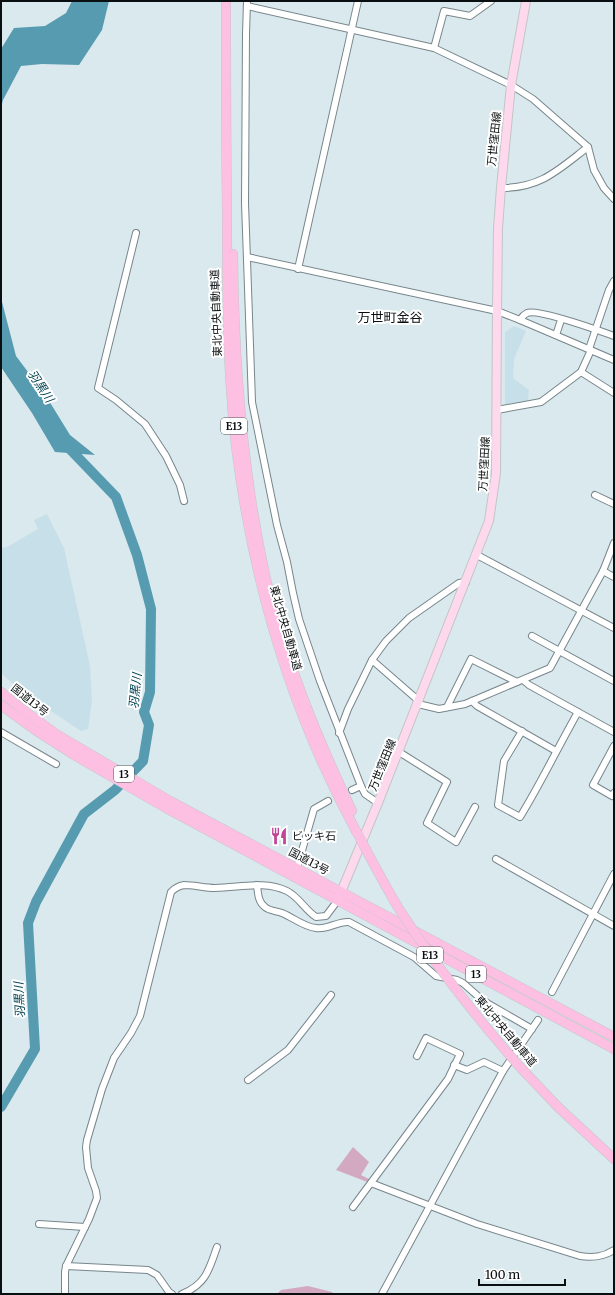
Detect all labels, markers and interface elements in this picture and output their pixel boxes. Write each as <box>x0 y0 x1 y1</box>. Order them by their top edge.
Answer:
street label: 万世窪田線 <box>484 111 504 167</box>
street label: 東北中央自動車道 <box>207 269 225 357</box>
district label: 万世町金谷 <box>357 309 423 326</box>
water label: 羽黒川 <box>25 367 58 407</box>
road number: E13 <box>221 418 247 434</box>
street label: 万世窪田線 <box>476 436 492 492</box>
street label: 東北中央自動車道 <box>267 584 305 672</box>
water label: 羽黒川 <box>126 670 145 710</box>
street label: 国道13号 <box>8 681 52 719</box>
street label: 万世窪田線 <box>365 737 399 793</box>
road number: 13 <box>114 766 134 782</box>
restaurant icon: ビッキ石 <box>269 826 289 846</box>
place label: ビッキ石 <box>292 829 336 843</box>
street label: 国道13号 <box>286 844 332 878</box>
road number: E13 <box>417 947 443 963</box>
road number: 13 <box>466 966 486 982</box>
water label: 羽黒川 <box>10 980 27 1018</box>
street label: 東北中央自動車道 <box>472 993 540 1069</box>
scale bar <box>479 1261 565 1287</box>
text: 100 m <box>485 1267 520 1282</box>

